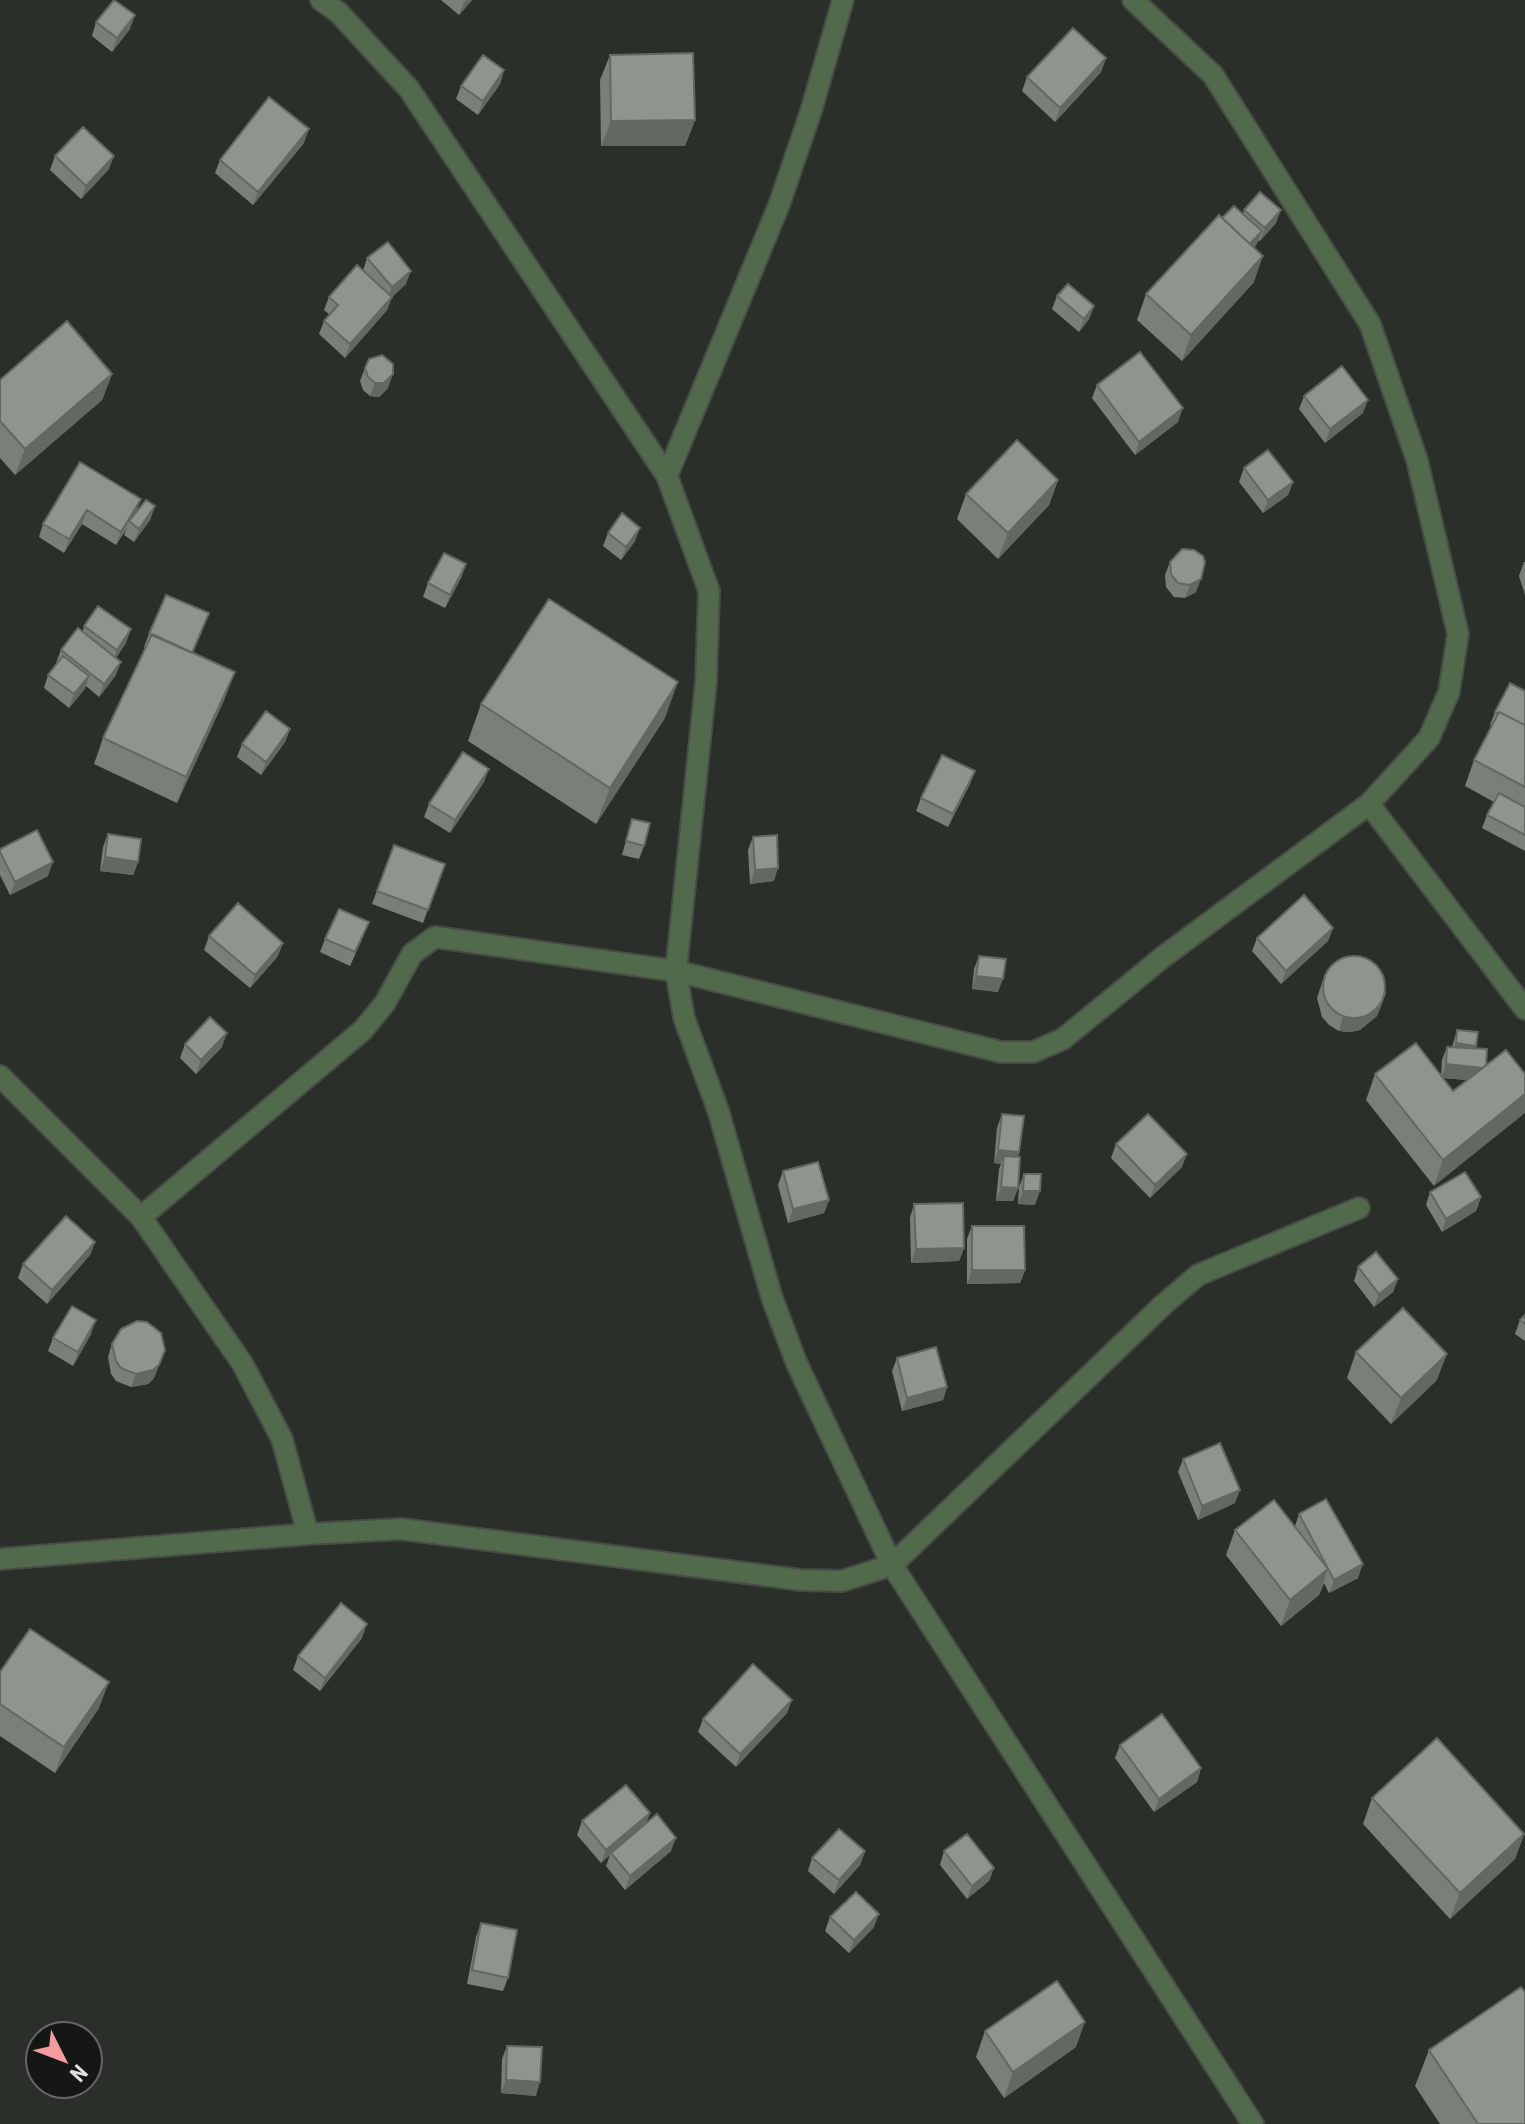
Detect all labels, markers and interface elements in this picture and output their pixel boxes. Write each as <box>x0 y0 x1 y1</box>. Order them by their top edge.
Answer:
north arrow <box>24 2020 104 2100</box>
text: N <box>65 2060 92 2086</box>

